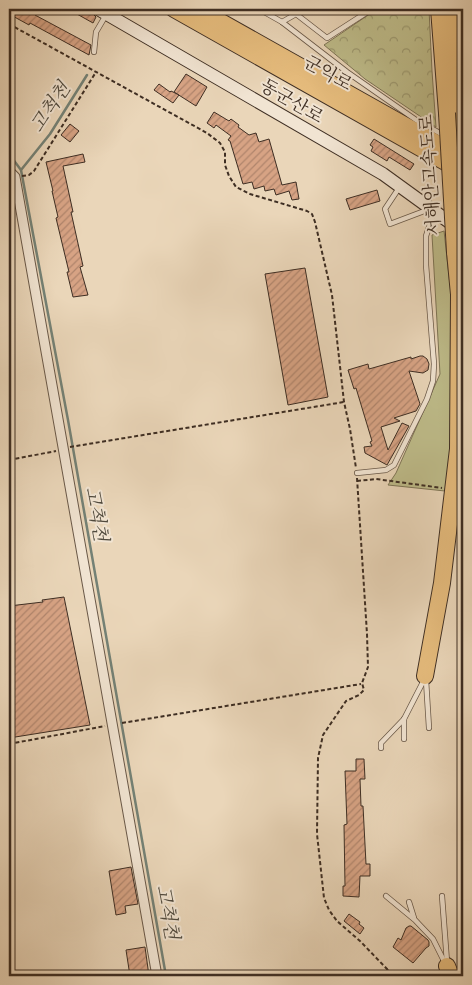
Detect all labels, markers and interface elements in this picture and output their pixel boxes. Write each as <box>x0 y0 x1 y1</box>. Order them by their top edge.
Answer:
street label: 군익로 <box>300 51 356 95</box>
street label: 동군산로 <box>256 74 328 128</box>
water label: 고척천 <box>25 76 76 136</box>
street label: 서해안고속도로 <box>415 114 445 236</box>
water label: 고척천 <box>81 485 113 545</box>
water label: 고척천 <box>152 883 184 943</box>

